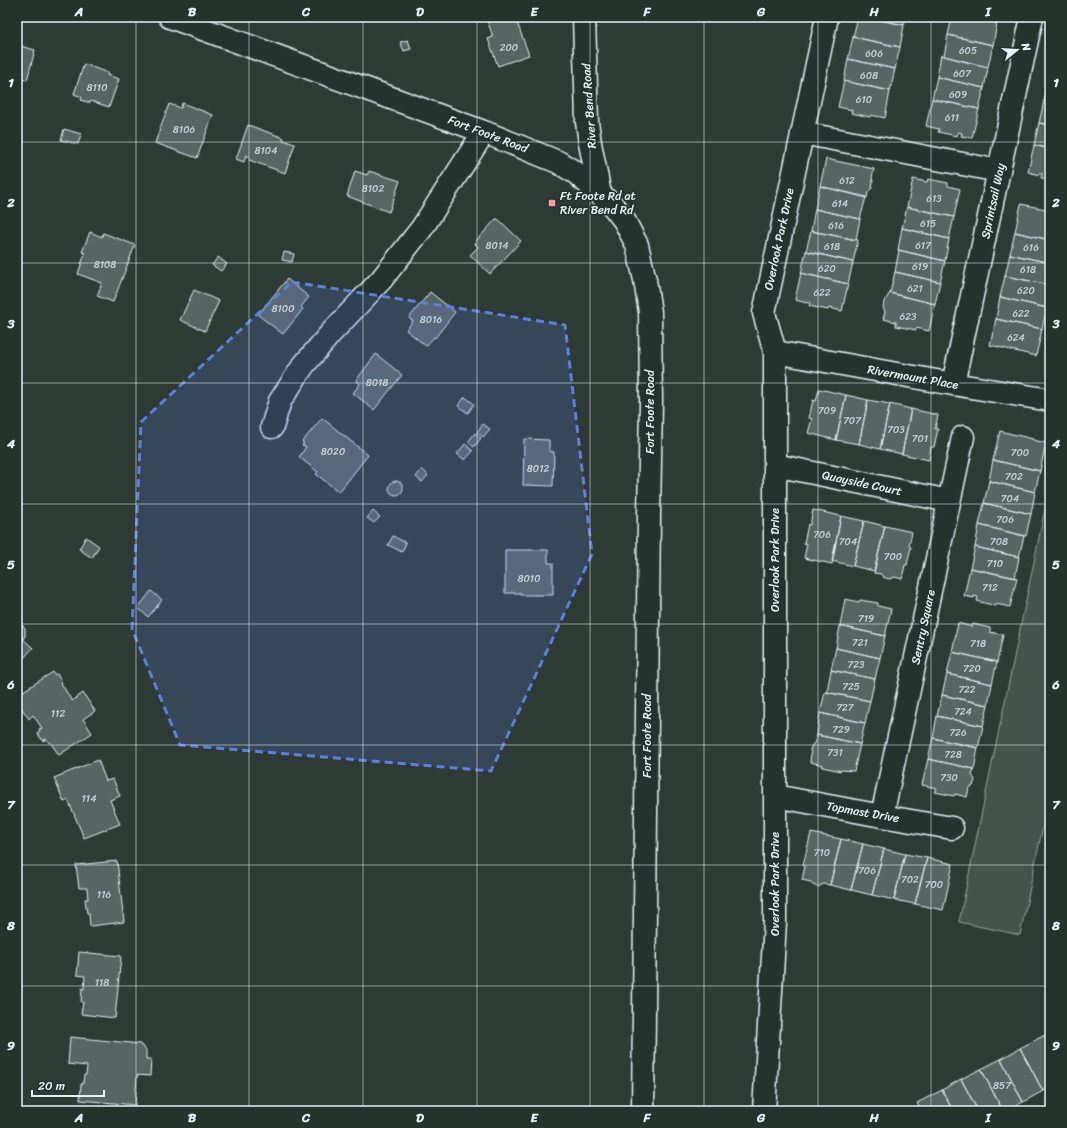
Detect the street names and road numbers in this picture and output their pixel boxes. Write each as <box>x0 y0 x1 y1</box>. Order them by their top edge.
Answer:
street label: River Bend Road <box>575 62 603 149</box>
street label: Fort Foote Road <box>445 109 533 160</box>
street label: Sprintsail Way <box>974 160 1012 241</box>
street label: Overlook Park Drive <box>757 186 801 292</box>
street label: Rivermount Place <box>866 358 961 396</box>
street label: Fort Foote Road <box>639 368 661 454</box>
street label: Quayside Court <box>820 464 904 502</box>
street label: Overlook Park Drive <box>764 508 786 612</box>
street label: Sentry Square <box>904 587 942 667</box>
street label: Fort Foote Road <box>636 692 658 778</box>
street label: Topmast Drive <box>825 795 901 829</box>
street label: Overlook Park Drive <box>764 832 786 936</box>

